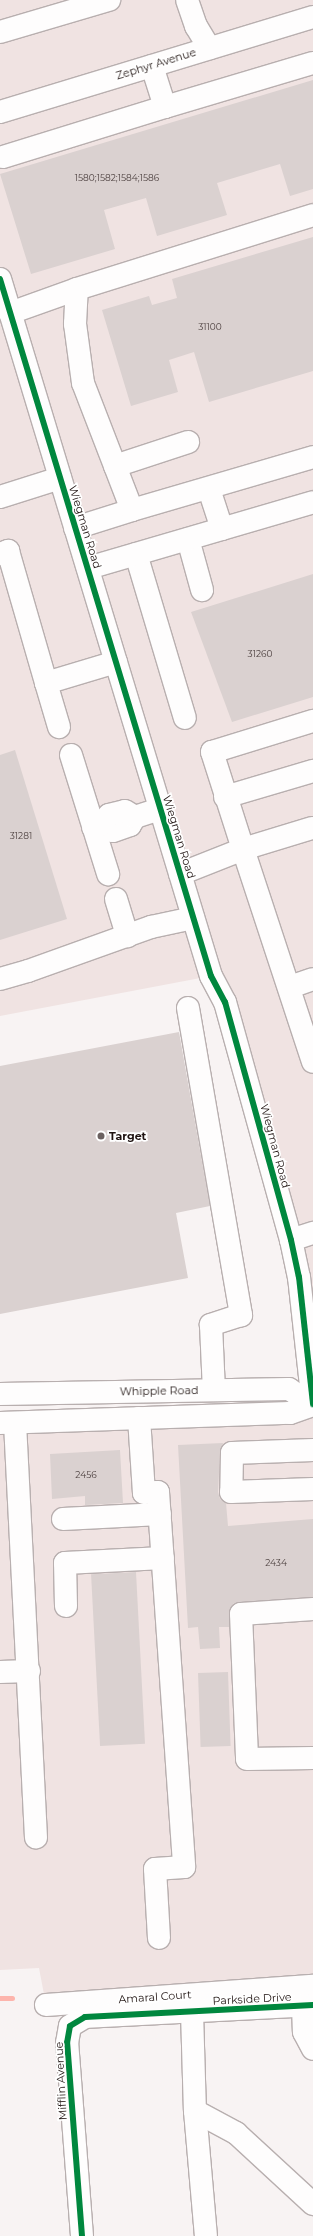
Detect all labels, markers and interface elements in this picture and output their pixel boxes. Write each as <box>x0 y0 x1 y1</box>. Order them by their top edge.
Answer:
street label: Zephyr Avenue <box>114 46 198 82</box>
house number: 1580;1582;1584;1586 <box>75 173 159 183</box>
house number: 31100 <box>198 322 222 332</box>
street label: Wiegman Road <box>66 484 104 570</box>
house number: 31260 <box>248 649 272 659</box>
street label: Wiegman Road <box>160 794 198 880</box>
house number: 31281 <box>10 831 32 841</box>
street label: Wiegman Road <box>257 1103 293 1189</box>
place label: Target <box>109 1129 146 1143</box>
marker: Target <box>96 1131 106 1141</box>
street label: Whipple Road <box>120 1384 198 1398</box>
house number: 2456 <box>75 1470 97 1480</box>
house number: 2434 <box>265 1558 287 1568</box>
street label: Amaral Court <box>118 1988 192 2006</box>
street label: Parkside Drive <box>212 1990 292 2008</box>
street label: Mifflin Avenue <box>52 2041 70 2121</box>

